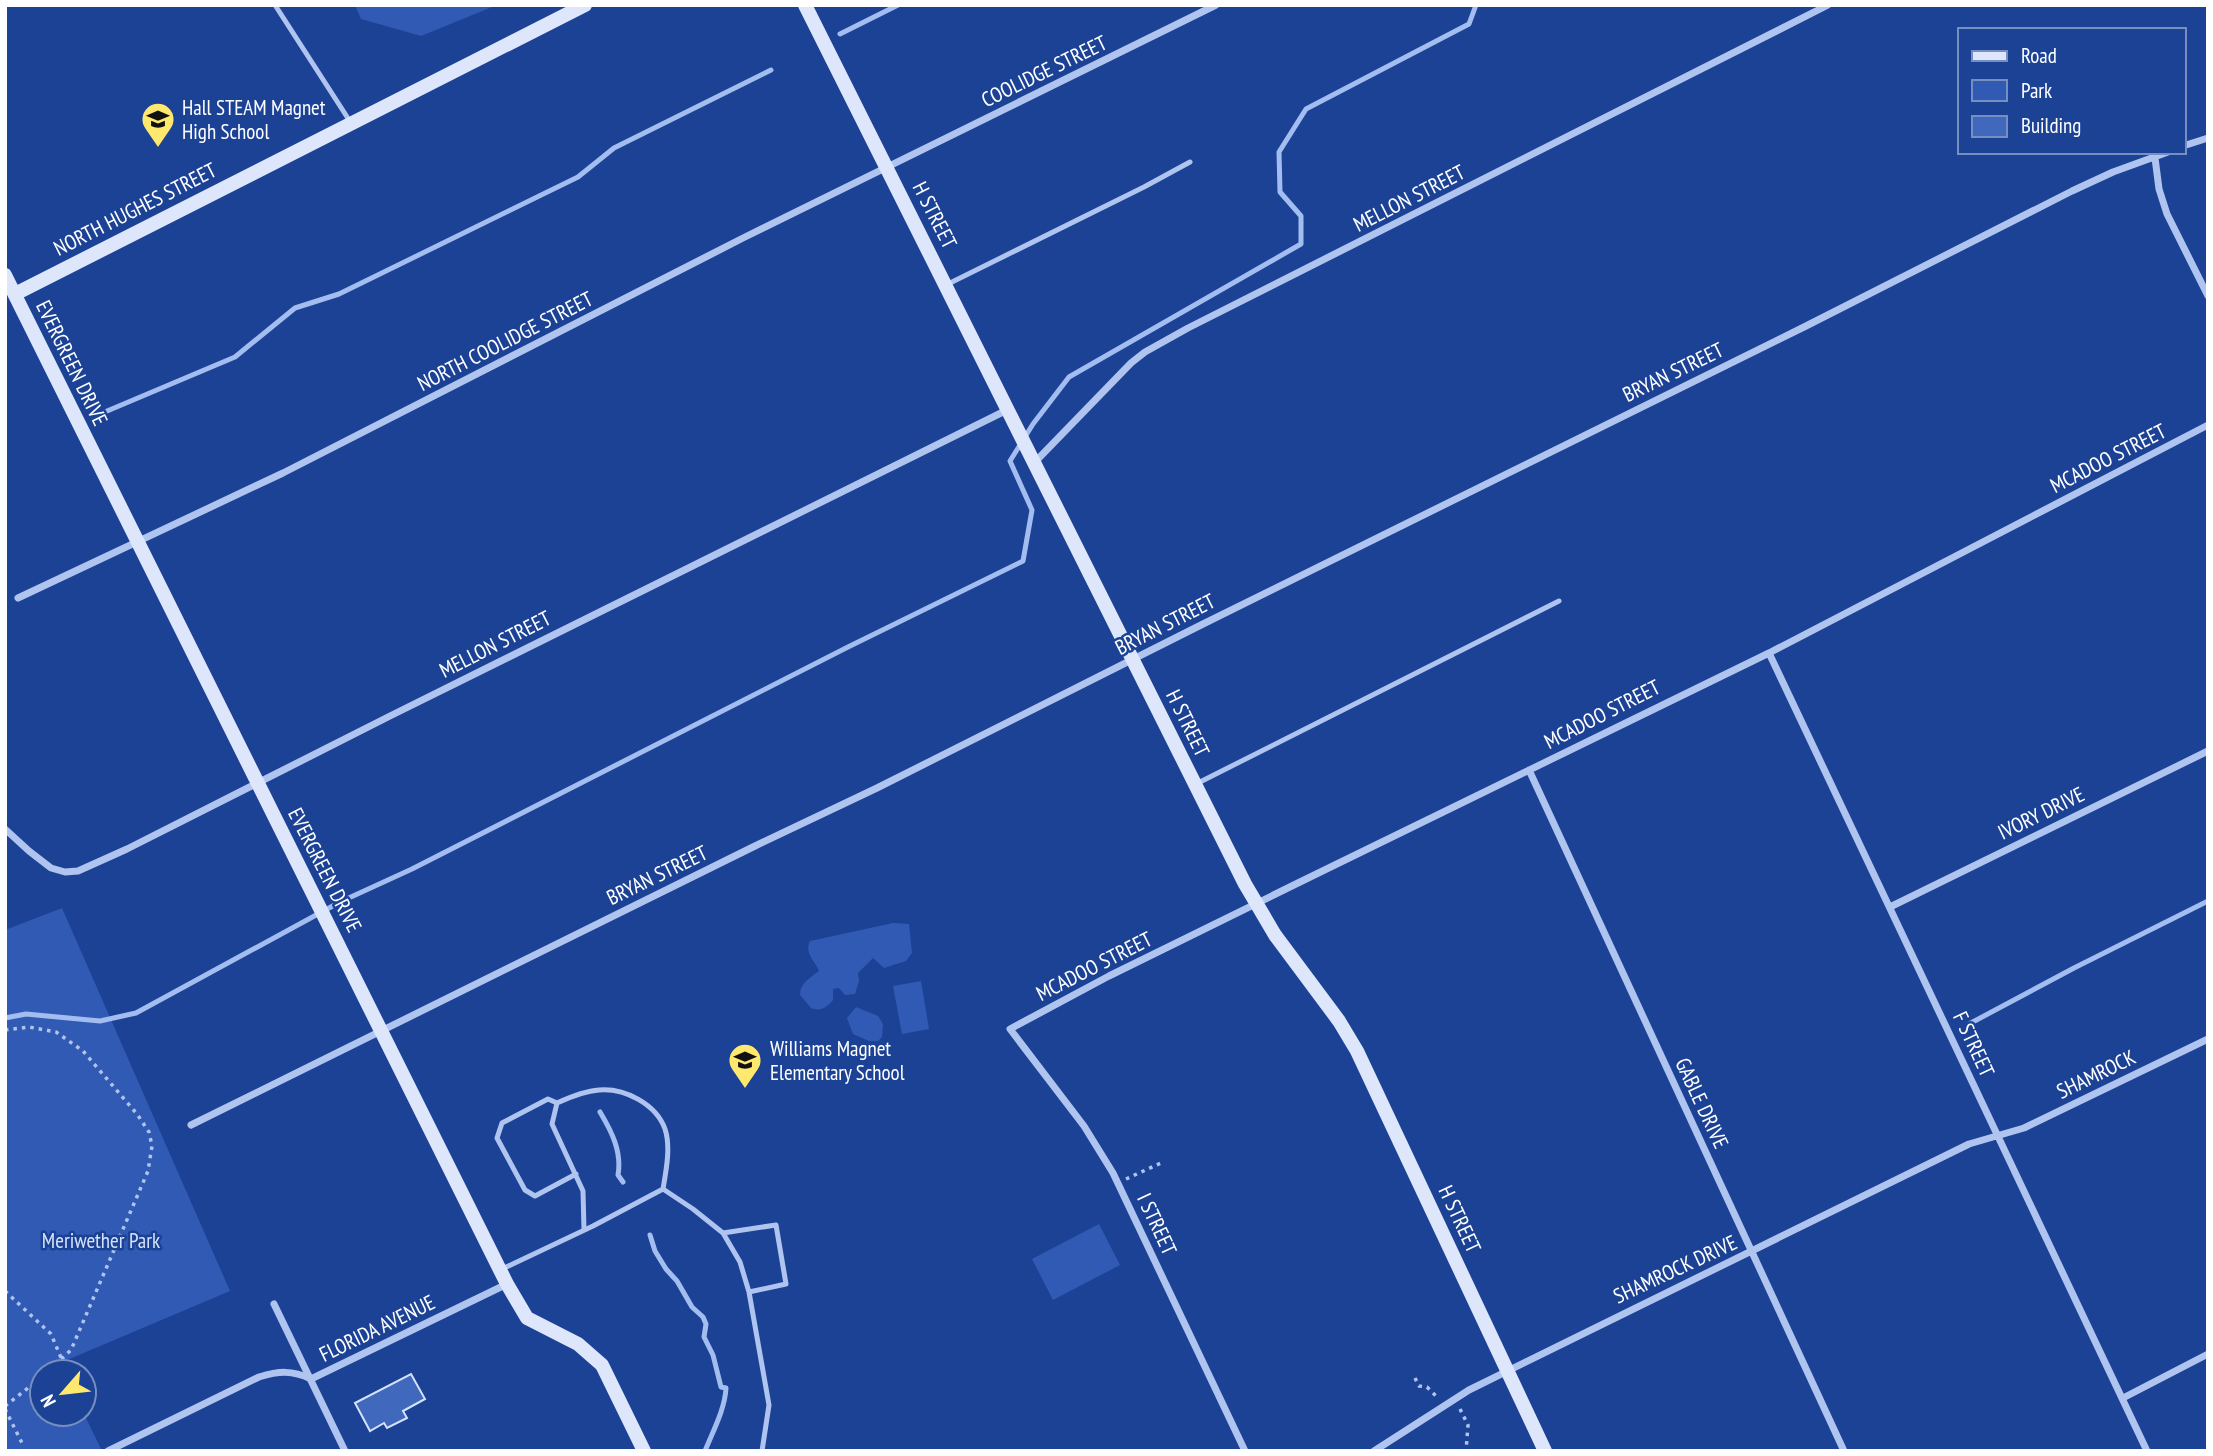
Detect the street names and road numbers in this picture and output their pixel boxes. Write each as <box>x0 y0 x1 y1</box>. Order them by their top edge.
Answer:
street label: COOLIDGE STREET <box>977 29 1112 113</box>
street label: NORTH HUGHES STREET <box>49 156 221 262</box>
street label: MELLON STREET <box>1349 158 1470 238</box>
street label: H STREET <box>907 177 964 254</box>
street label: NORTH COOLIDGE STREET <box>413 285 598 397</box>
street label: EVERGREEN DRIVE <box>30 296 114 430</box>
street label: BRYAN STREET <box>1618 336 1728 408</box>
street label: MCADOO STREET <box>2045 417 2171 499</box>
street label: BRYAN STREET <box>1110 587 1220 661</box>
street label: MELLON STREET <box>435 604 556 684</box>
street label: MCADOO STREET <box>1539 673 1665 755</box>
street label: H STREET <box>1160 685 1216 762</box>
street label: IVORY DRIVE <box>1993 780 2089 846</box>
street label: EVERGREEN DRIVE <box>282 803 368 937</box>
street label: BRYAN STREET <box>602 839 712 911</box>
street label: MCADOO STREET <box>1031 925 1157 1007</box>
street label: F STREET <box>1947 1007 2001 1082</box>
street label: SHAMROCK <box>2052 1043 2140 1105</box>
street label: GABLE DRIVE <box>1669 1053 1735 1153</box>
street label: H STREET <box>1433 1181 1488 1258</box>
street label: I STREET <box>1131 1189 1183 1260</box>
street label: SHAMROCK DRIVE <box>1609 1229 1741 1309</box>
street label: FLORIDA AVENUE <box>315 1288 439 1368</box>

